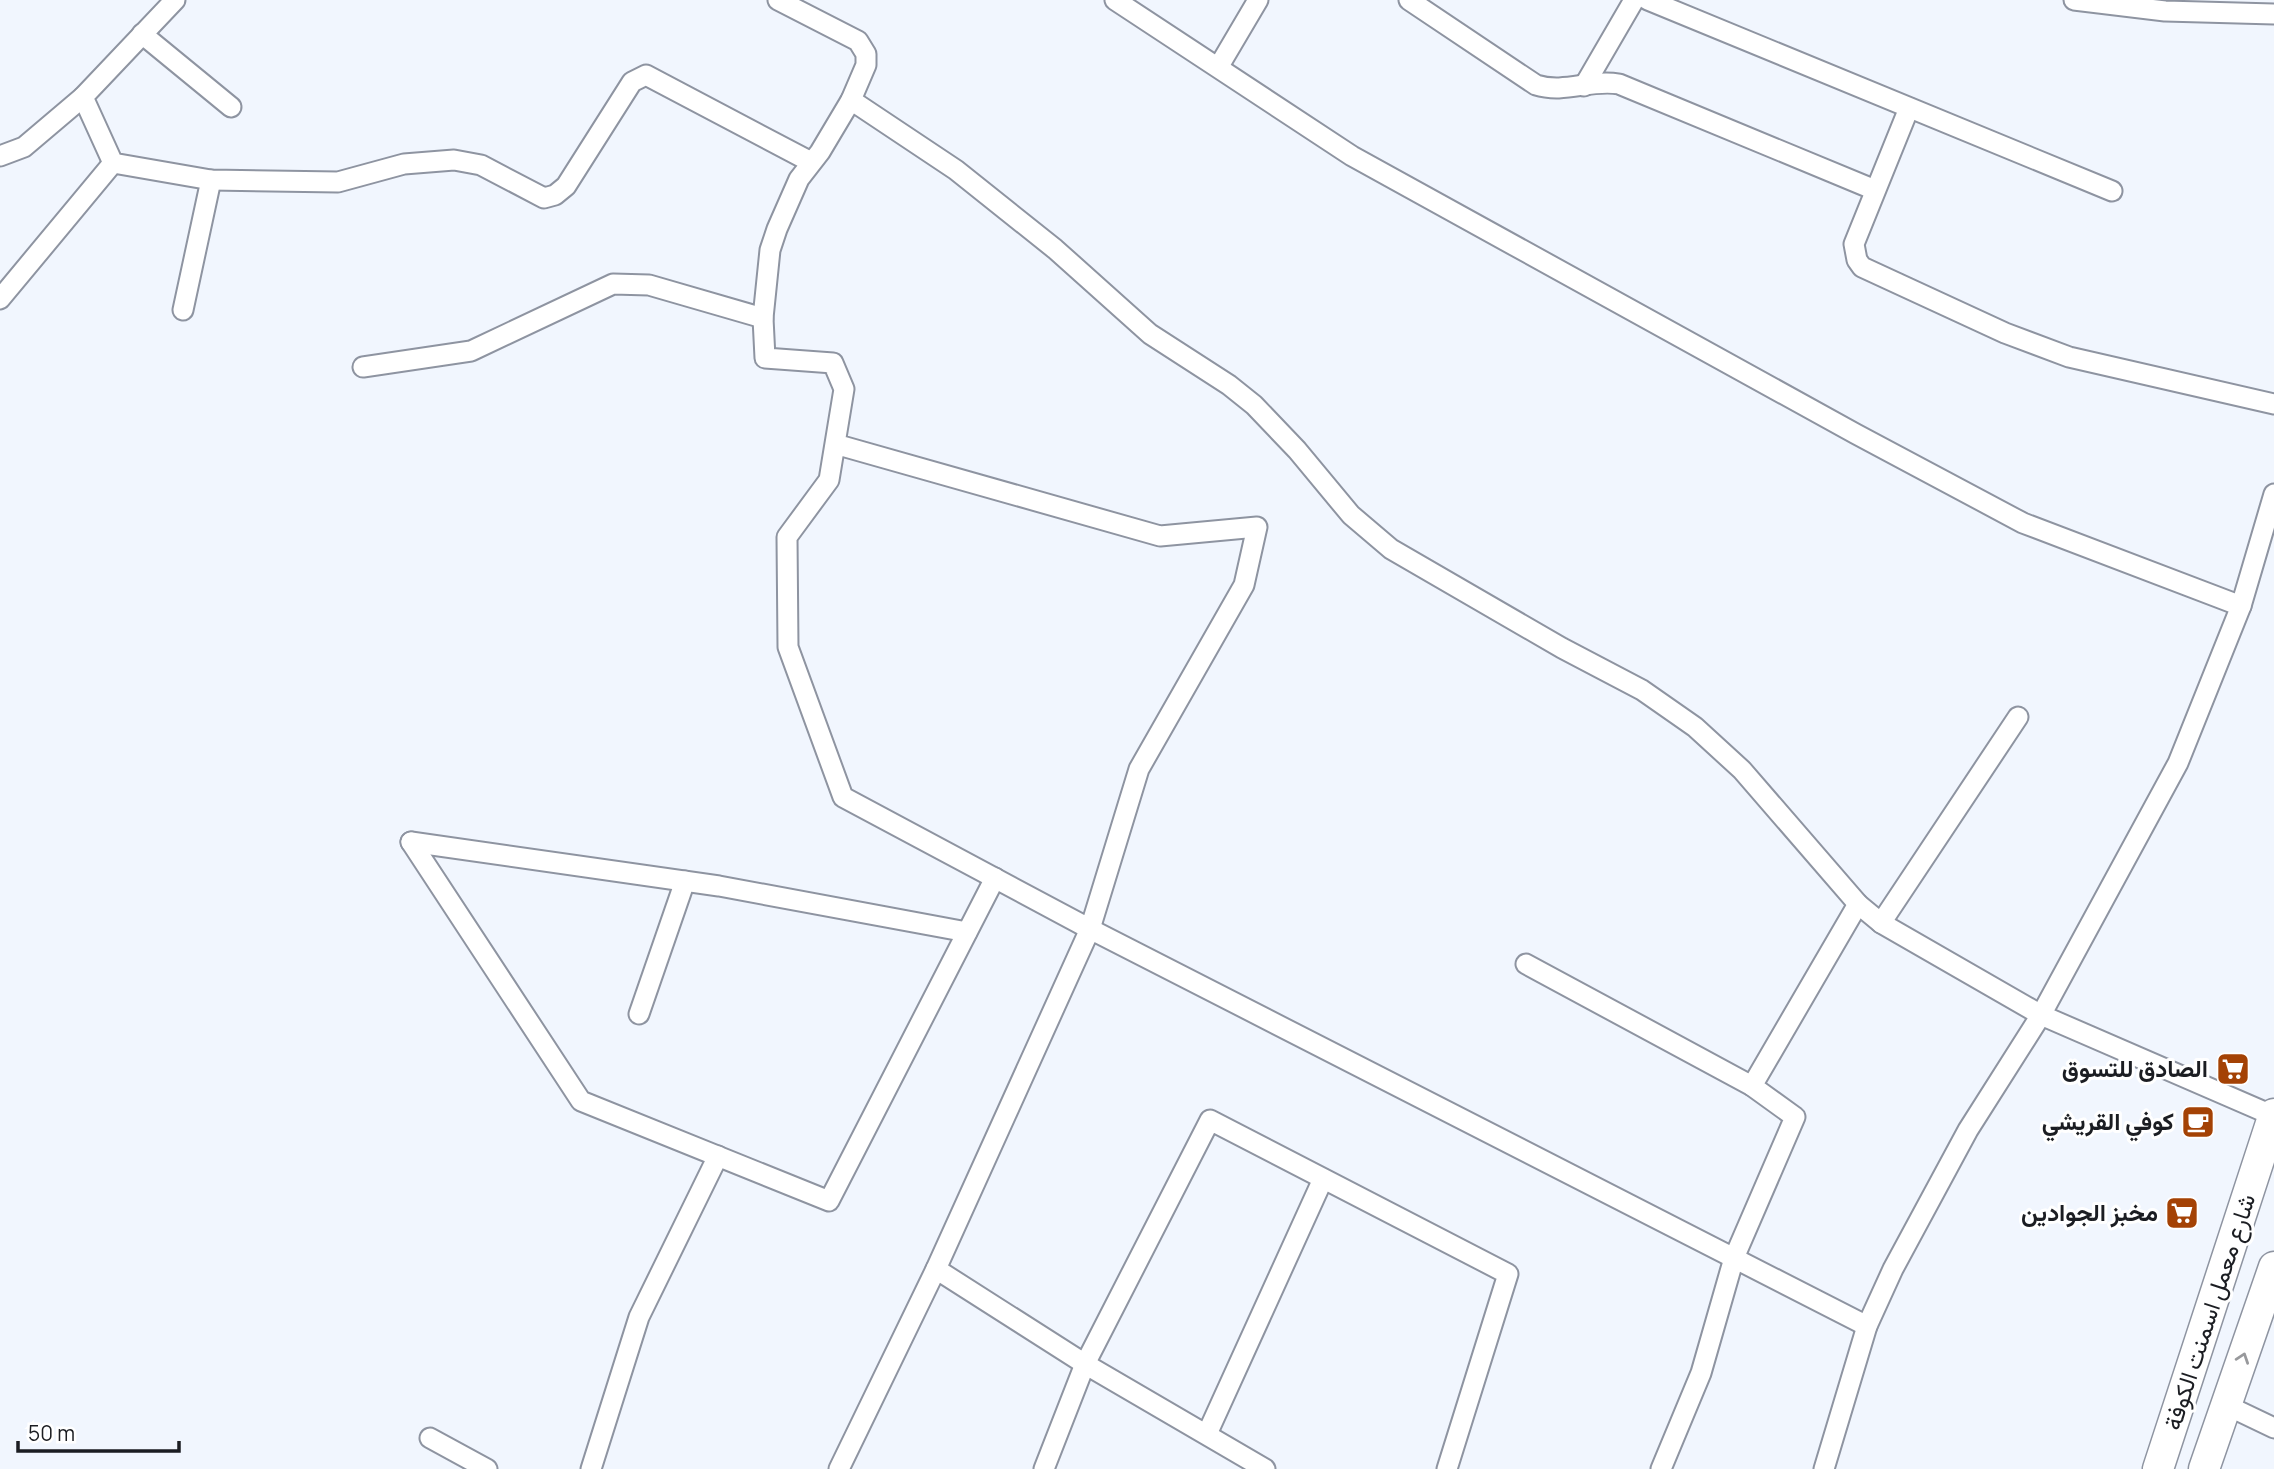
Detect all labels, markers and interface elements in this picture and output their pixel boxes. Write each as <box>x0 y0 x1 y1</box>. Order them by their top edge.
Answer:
supermarket icon: الصادق للتسوق <box>2214 1050 2252 1088</box>
place label: الصادق للتسوق <box>2062 1051 2208 1084</box>
cafe icon: كوفي القريشي <box>2179 1103 2217 1141</box>
place label: كوفي القريشي <box>2042 1104 2174 1142</box>
street label: شارع معمل اسمنت الكوفة <box>2155 1189 2263 1434</box>
supermarket icon: مخبز الجوادين <box>2163 1194 2201 1232</box>
place label: مخبز الجوادين <box>2021 1195 2158 1228</box>
one-way arrow <box>2235 1353 2249 1365</box>
scale bar <box>18 1410 178 1454</box>
text: 50 m <box>28 1419 75 1447</box>

